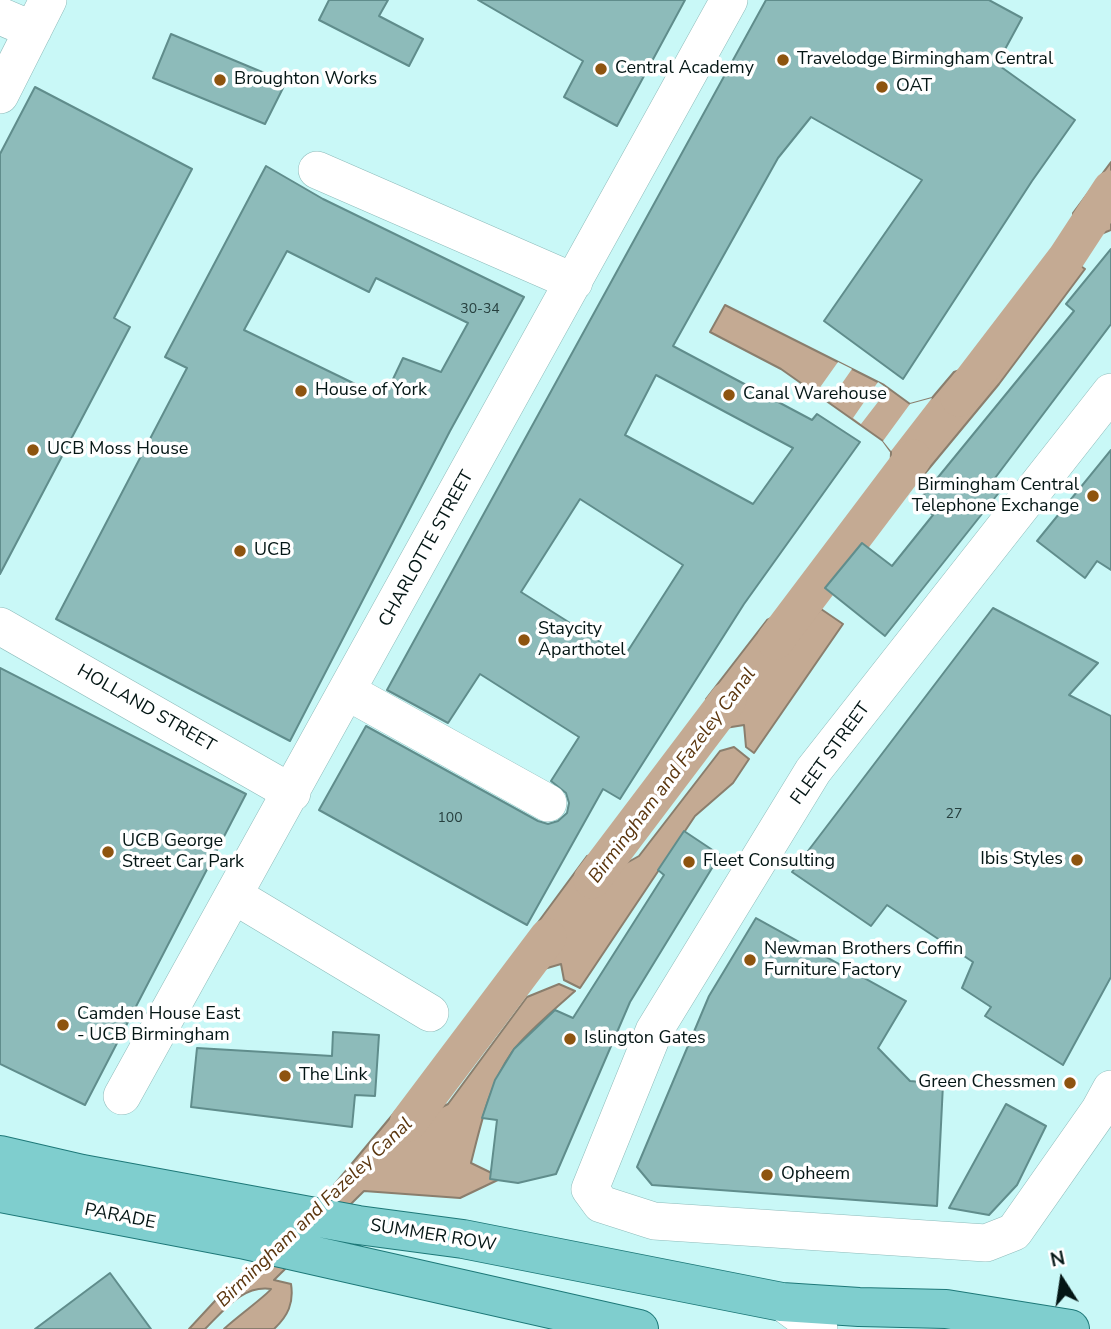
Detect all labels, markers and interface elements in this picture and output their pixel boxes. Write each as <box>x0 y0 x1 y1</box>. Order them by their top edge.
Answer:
place label: Travelodge Birmingham Central <box>797 49 1053 71</box>
marker: Travelodge Birmingham Central <box>775 52 791 68</box>
place label: Central Academy <box>615 58 754 80</box>
marker: Central Academy <box>593 61 609 77</box>
place label: Broughton Works <box>234 69 377 91</box>
marker: Broughton Works <box>212 72 228 88</box>
place label: OAT <box>896 76 932 98</box>
marker: OAT <box>874 79 890 95</box>
house number: 30-34 <box>460 302 500 318</box>
place label: House of York <box>315 380 427 402</box>
marker: House of York <box>293 383 309 399</box>
place label: Canal Warehouse <box>743 384 887 406</box>
marker: Canal Warehouse <box>721 387 737 403</box>
place label: UCB Moss House <box>47 439 188 461</box>
marker: UCB Moss House <box>25 442 41 458</box>
street label: CHARLOTTE STREET <box>375 467 479 631</box>
place label: Birmingham Central Telephone Exchange <box>912 475 1079 518</box>
marker: Birmingham Central Telephone Exchange <box>1085 488 1101 504</box>
place label: UCB <box>254 540 291 562</box>
marker: UCB <box>232 543 248 559</box>
place label: Staycity Aparthotel <box>538 619 626 662</box>
marker: Staycity Aparthotel <box>516 632 532 648</box>
street label: HOLLAND STREET <box>73 661 219 757</box>
water label: Birmingham and Fazeley Canal <box>585 664 761 888</box>
street label: FLEET STREET <box>787 699 875 809</box>
house number: 27 <box>946 807 962 823</box>
house number: 100 <box>437 811 463 827</box>
place label: UCB George Street Car Park <box>122 831 244 874</box>
marker: UCB George Street Car Park <box>100 844 116 860</box>
place label: Ibis Styles <box>980 849 1063 871</box>
place label: Fleet Consulting <box>703 851 835 873</box>
marker: Ibis Styles <box>1069 852 1085 868</box>
marker: Fleet Consulting <box>681 854 697 870</box>
place label: Newman Brothers Coffin Furniture Factory <box>764 939 963 982</box>
marker: Newman Brothers Coffin Furniture Factory <box>742 952 758 968</box>
place label: Camden House East - UCB Birmingham <box>77 1004 240 1046</box>
marker: Camden House East - UCB Birmingham <box>55 1017 71 1033</box>
place label: Islington Gates <box>584 1028 706 1050</box>
marker: Islington Gates <box>562 1031 578 1047</box>
place label: The Link <box>299 1065 367 1087</box>
marker: The Link <box>277 1068 293 1084</box>
place label: Green Chessmen <box>918 1072 1056 1094</box>
marker: Green Chessmen <box>1062 1075 1078 1091</box>
water label: Birmingham and Fazeley Canal <box>212 1113 418 1313</box>
place label: Opheem <box>781 1164 850 1186</box>
marker: Opheem <box>759 1167 775 1183</box>
street label: PARADE <box>83 1200 157 1234</box>
street label: SUMMER ROW <box>368 1215 498 1257</box>
north arrow <box>1027 1245 1097 1315</box>
text: N <box>1048 1245 1067 1274</box>

